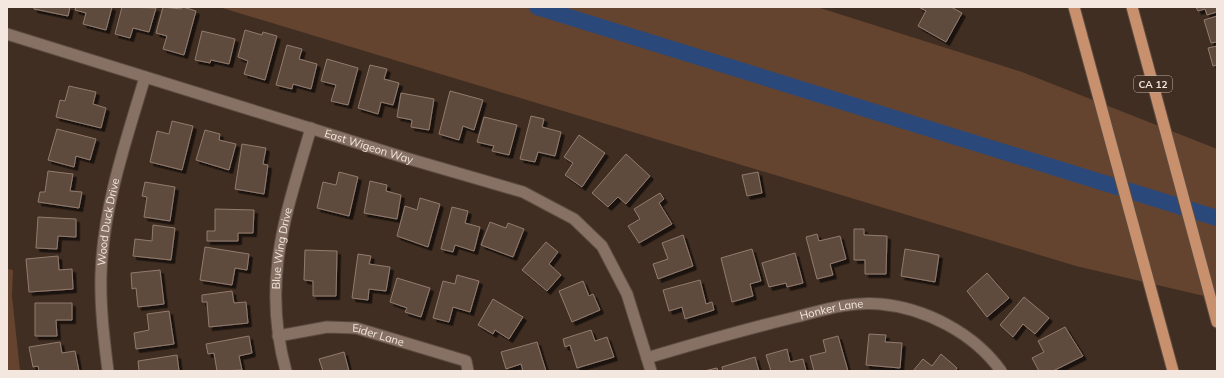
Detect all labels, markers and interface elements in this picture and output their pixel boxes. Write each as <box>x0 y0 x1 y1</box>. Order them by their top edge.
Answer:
road number: CA 12 <box>1134 76 1172 92</box>
street label: East Wigeon Way <box>323 126 415 167</box>
street label: Wood Duck Drive <box>94 177 122 266</box>
street label: Blue Wing Drive <box>269 206 295 290</box>
street label: Honker Lane <box>798 297 864 323</box>
street label: Eider Lane <box>352 321 406 349</box>

